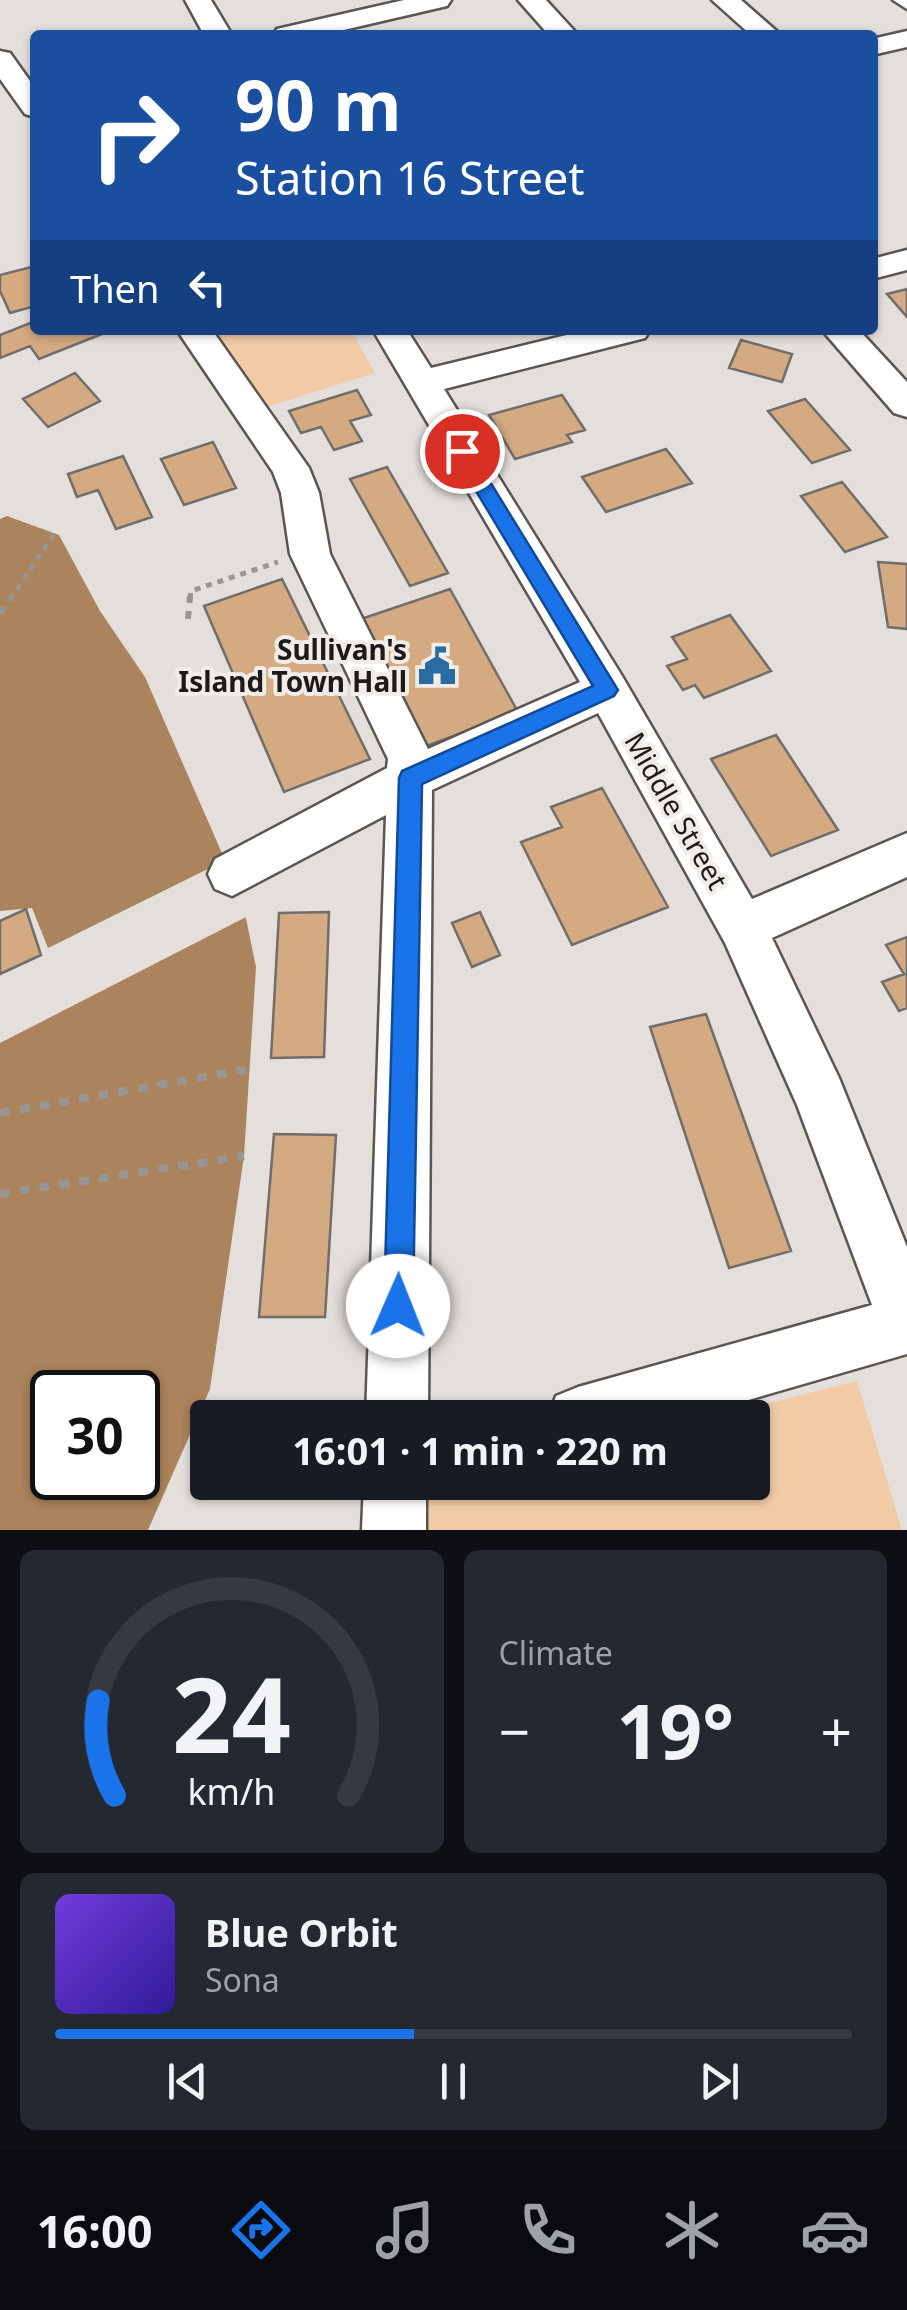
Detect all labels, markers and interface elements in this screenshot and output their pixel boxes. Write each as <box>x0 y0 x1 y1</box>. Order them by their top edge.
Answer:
text: 90 m <box>235 56 402 152</box>
icon: right <box>70 70 200 200</box>
text: Station 16 Street <box>235 147 585 208</box>
icon: left <box>180 260 235 315</box>
text: Then <box>70 262 160 314</box>
pin <box>420 409 505 494</box>
icon: arrive <box>435 424 490 479</box>
place label: Sullivan's Island Town Hall <box>178 630 407 700</box>
public building icon: Sullivan's Island Town Hall <box>416 645 458 687</box>
street label: Middle Street <box>617 725 737 896</box>
position arrow <box>346 1254 450 1358</box>
speed limit sign: 30 <box>30 1370 160 1500</box>
text: 16:01 · 1 min · 220 m <box>292 1424 668 1476</box>
text: Climate <box>499 1631 613 1674</box>
text: 24 <box>172 1642 291 1783</box>
text: 19° <box>616 1679 734 1781</box>
text: − <box>499 1693 530 1768</box>
text: + <box>821 1693 852 1768</box>
text: km/h <box>188 1767 276 1815</box>
text: Blue Orbit <box>205 1906 398 1958</box>
text: Sona <box>205 1958 280 2001</box>
icon: previous <box>160 2054 215 2109</box>
icon: pause <box>426 2054 481 2109</box>
icon: next <box>692 2054 747 2109</box>
icon: directions <box>226 2195 296 2265</box>
icon: music <box>370 2195 440 2265</box>
icon: phone <box>513 2195 583 2265</box>
icon: climate <box>657 2195 727 2265</box>
icon: car <box>800 2195 870 2265</box>
text: 16:00 <box>37 2200 152 2261</box>

